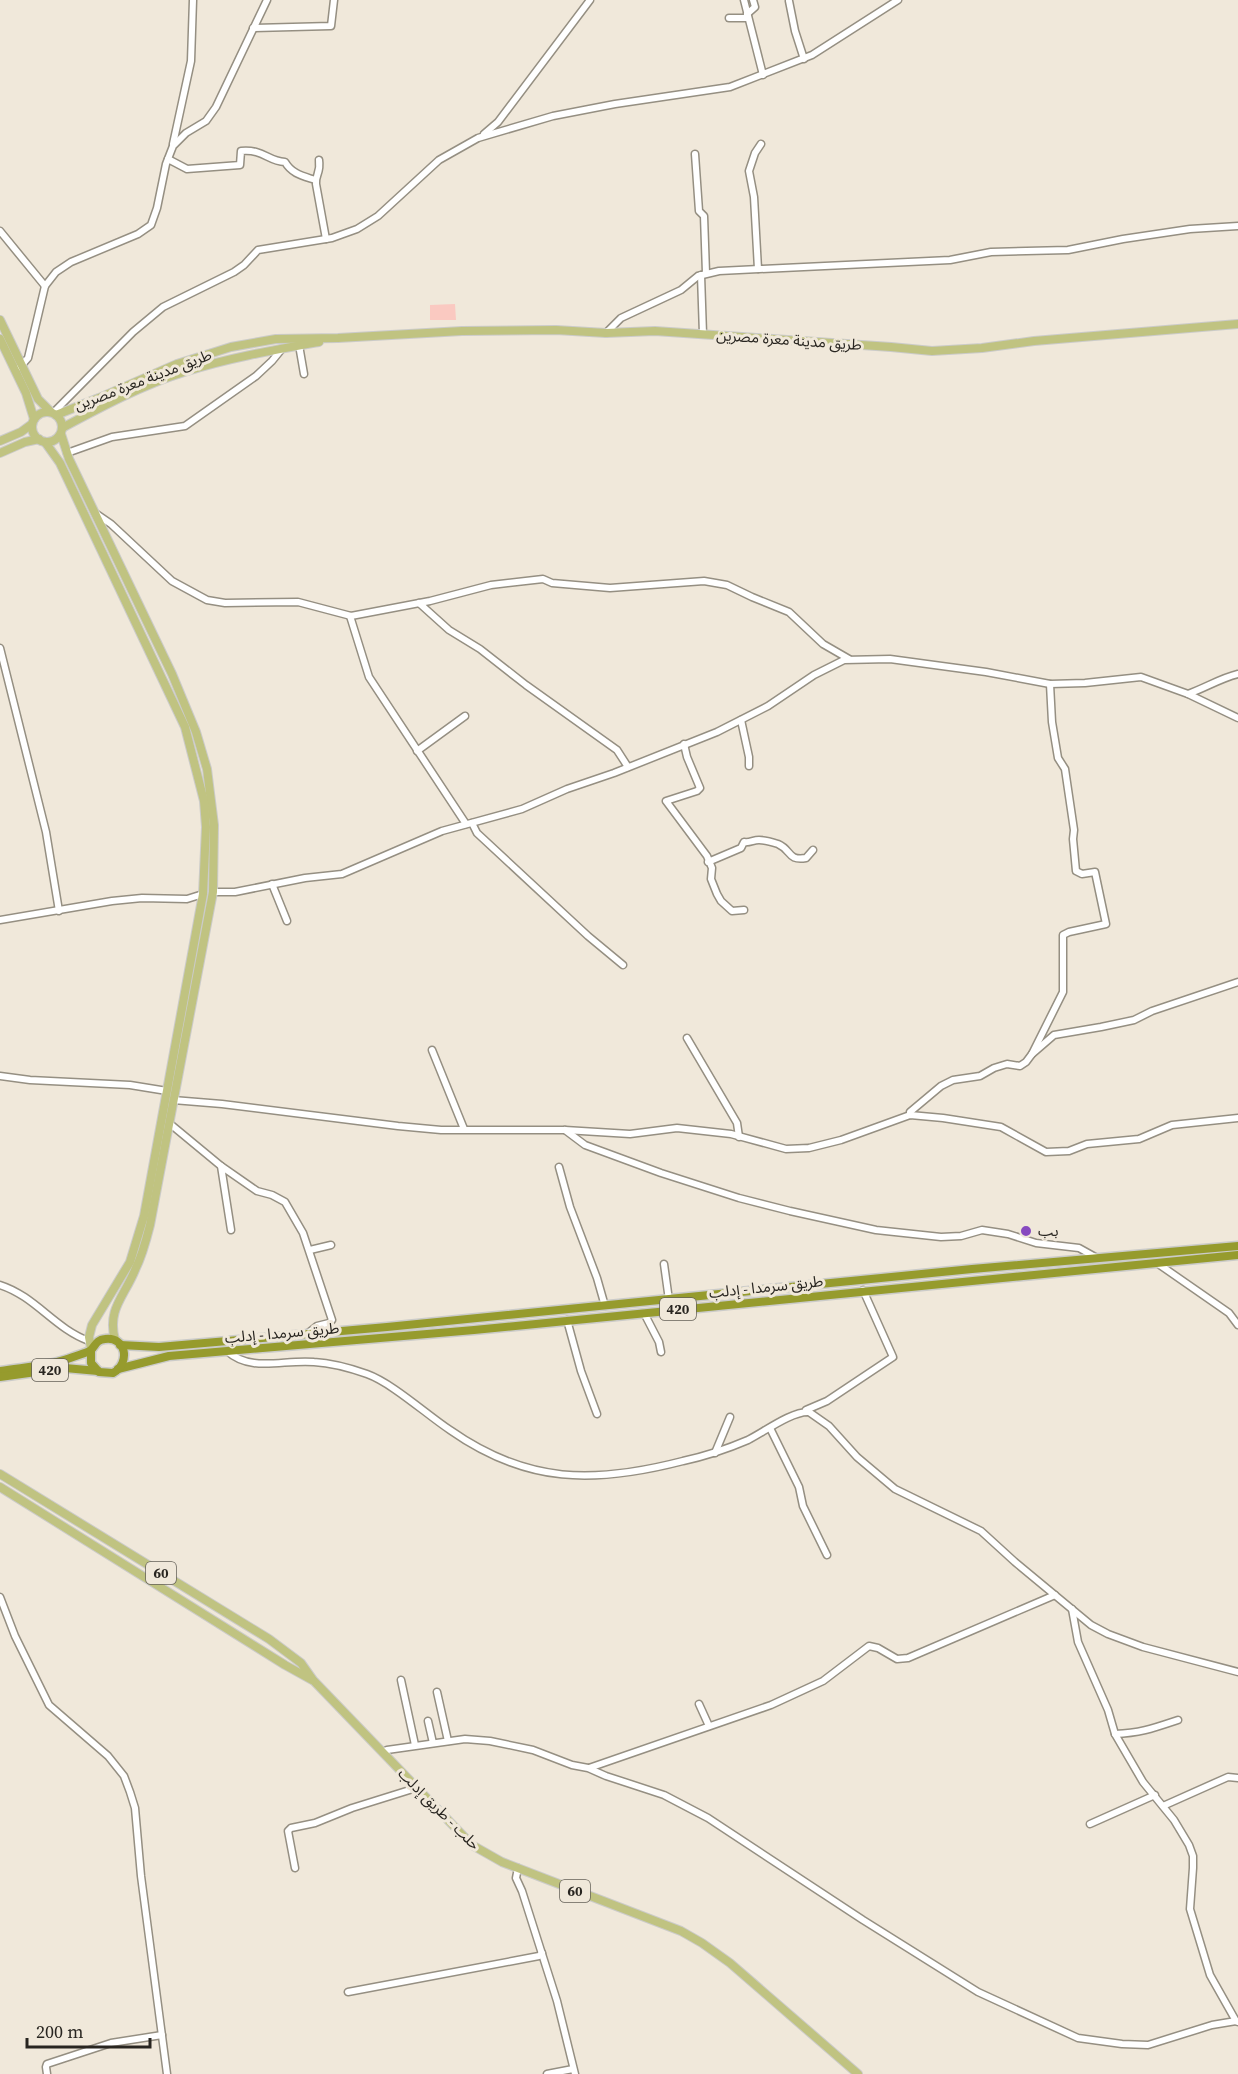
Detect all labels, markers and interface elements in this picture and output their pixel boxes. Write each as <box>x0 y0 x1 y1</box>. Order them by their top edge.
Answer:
street label: طريق مدينة معرة مصرين <box>716 324 862 355</box>
street label: طريق مدينة معرة مصرين <box>71 344 215 415</box>
place label: بب <box>1038 1220 1058 1241</box>
marker: بب <box>1019 1224 1033 1238</box>
street label: طريق سرمدا - إدلب <box>708 1270 824 1303</box>
road number: 420 <box>660 1298 696 1320</box>
street label: طريق سرمدا - إدلب <box>224 1317 340 1348</box>
road number: 420 <box>32 1359 68 1381</box>
road number: 60 <box>146 1562 176 1584</box>
street label: حلب - طريق إدلب <box>394 1763 485 1854</box>
road number: 60 <box>560 1880 590 1902</box>
scale bar <box>27 2011 150 2049</box>
text: 200 m <box>36 2019 83 2044</box>

